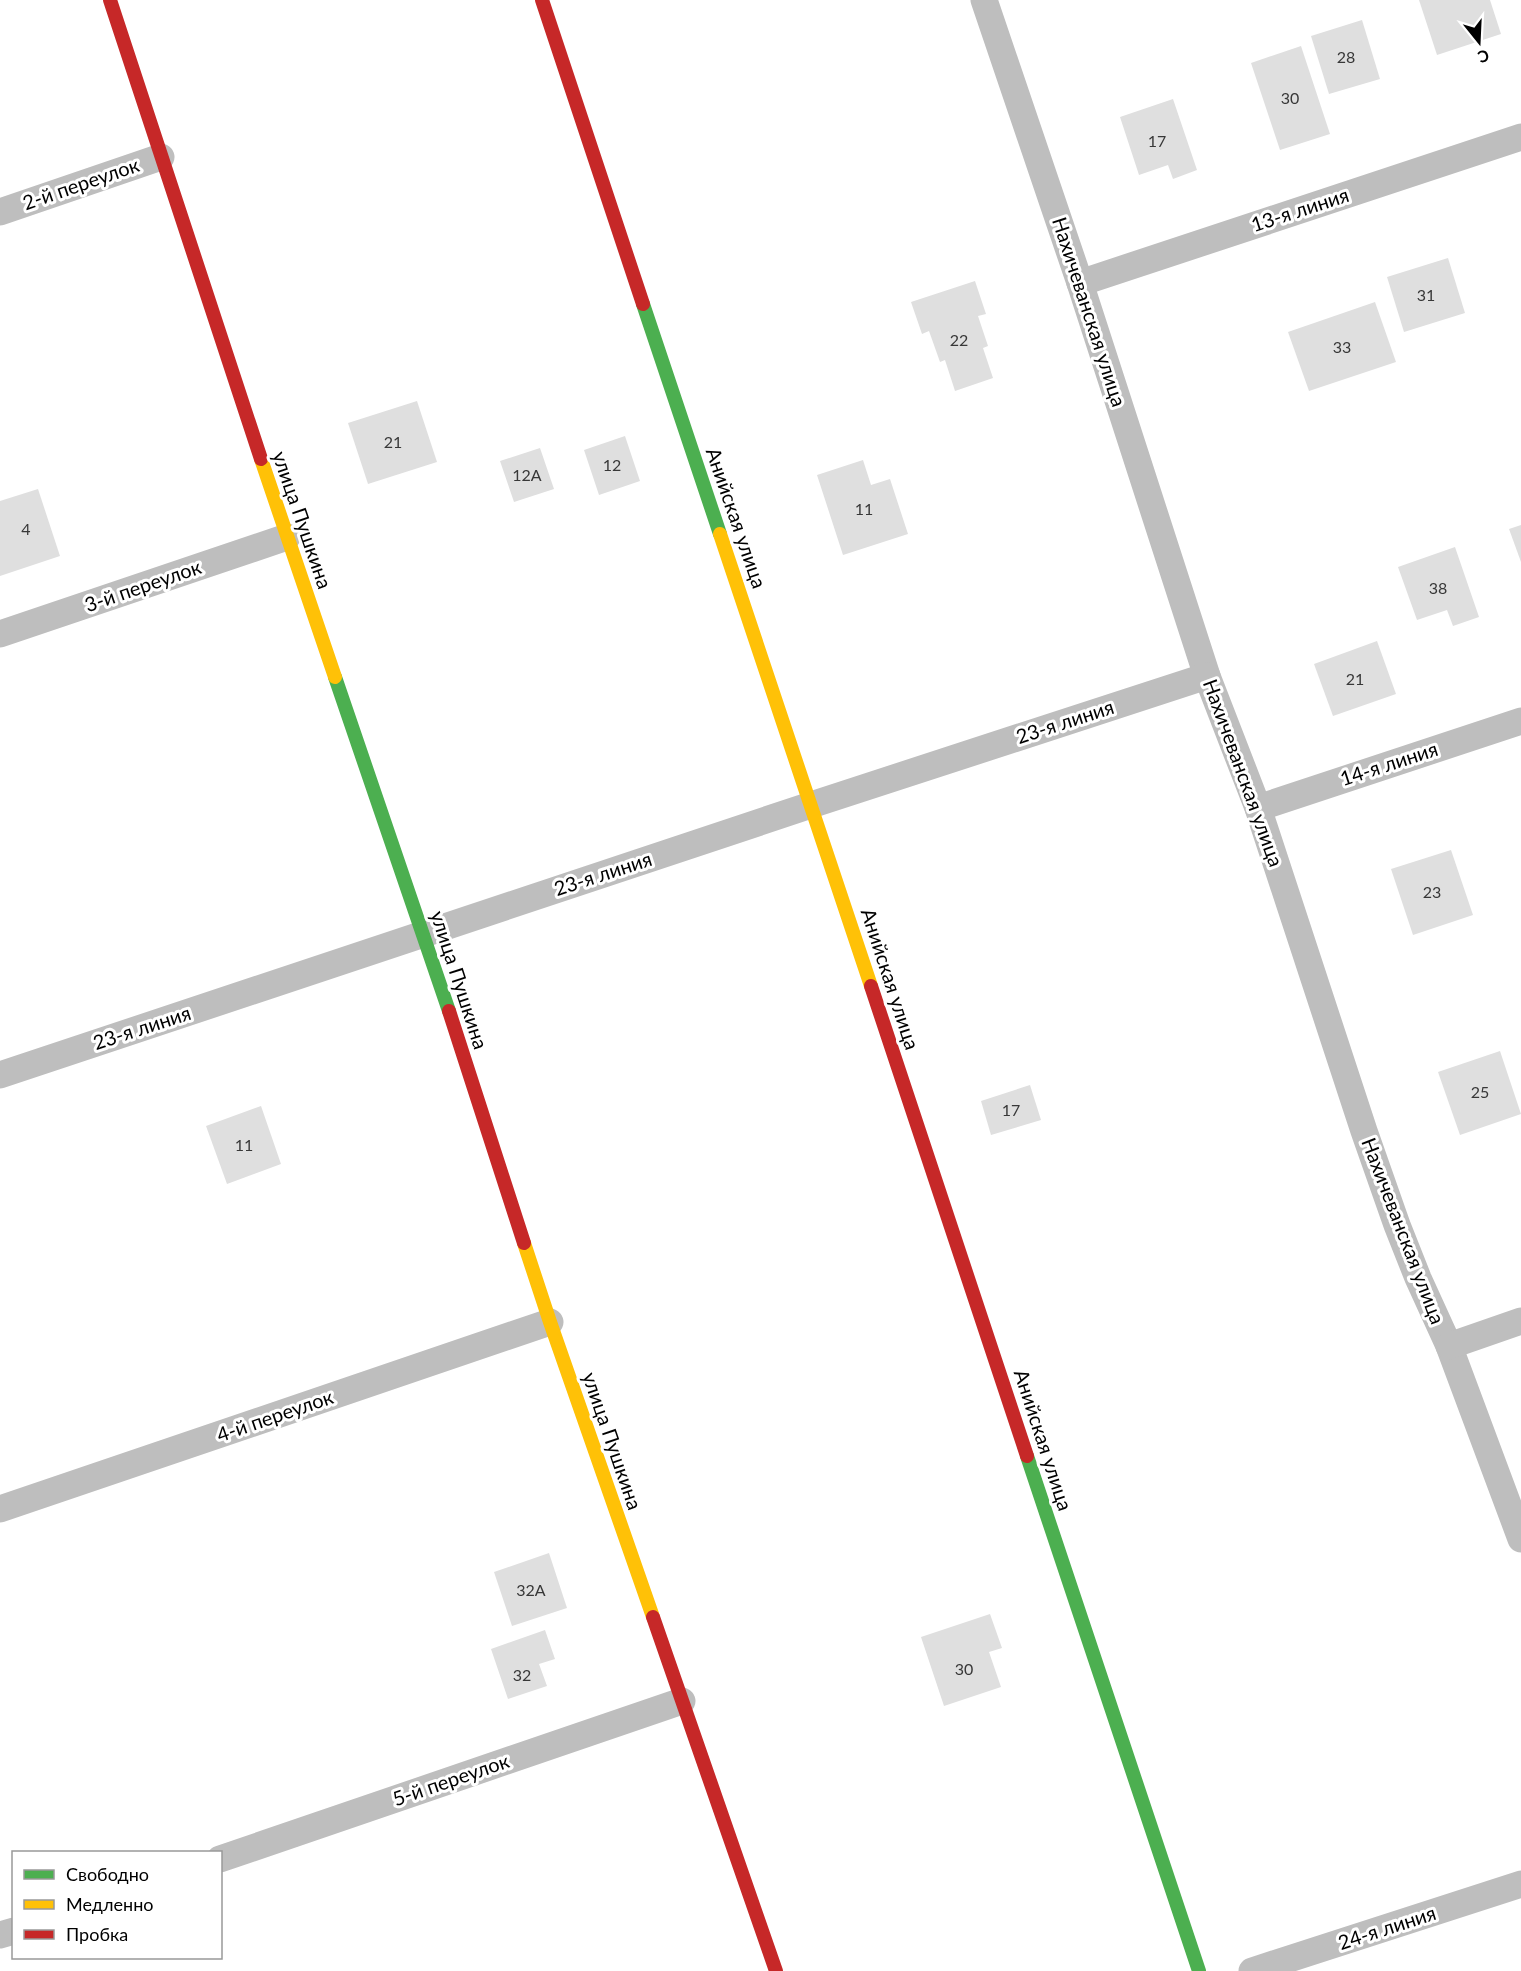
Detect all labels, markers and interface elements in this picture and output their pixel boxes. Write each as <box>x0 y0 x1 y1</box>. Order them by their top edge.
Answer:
north arrow <box>1449 12 1509 72</box>
text: С <box>1475 46 1492 68</box>
house number: 28 <box>1337 47 1355 66</box>
house number: 30 <box>1281 88 1299 107</box>
house number: 17 <box>1148 131 1166 150</box>
street label: 2-й переулок <box>19 152 143 214</box>
street label: 13-я линия <box>1248 182 1352 236</box>
street label: Нахичеванская улица <box>1048 214 1132 409</box>
house number: 31 <box>1417 285 1435 304</box>
house number: 22 <box>950 330 968 349</box>
house number: 33 <box>1333 337 1351 356</box>
house number: 21 <box>384 432 402 451</box>
street label: Анийская улица <box>702 444 772 591</box>
street label: улица Пушкина <box>268 448 338 592</box>
house number: 12 <box>603 455 621 474</box>
house number: 12А <box>512 465 542 484</box>
house number: 11 <box>855 499 873 518</box>
house number: 4 <box>21 519 31 538</box>
street label: 3-й переулок <box>81 554 205 616</box>
house number: 38 <box>1429 578 1447 597</box>
house number: 21 <box>1346 669 1364 688</box>
street label: Нахичеванская улица <box>1199 676 1289 870</box>
street label: 23-я линия <box>1013 694 1117 748</box>
street label: 14-я линия <box>1337 736 1441 790</box>
street label: 23-я линия <box>551 846 655 900</box>
house number: 23 <box>1423 882 1441 901</box>
street label: Анийская улица <box>857 905 925 1052</box>
street label: улица Пушкина <box>426 907 494 1052</box>
street label: 23-я линия <box>90 1000 194 1054</box>
house number: 25 <box>1471 1082 1489 1101</box>
house number: 17 <box>1002 1100 1020 1119</box>
street label: Нахичеванская улица <box>1357 1134 1451 1327</box>
house number: 11 <box>235 1135 253 1154</box>
street label: Анийская улица <box>1010 1366 1078 1513</box>
street label: улица Пушкина <box>578 1369 648 1513</box>
street label: 4-й переулок <box>213 1384 337 1446</box>
house number: 32А <box>516 1580 546 1599</box>
house number: 30 <box>955 1659 973 1678</box>
house number: 32 <box>513 1665 531 1684</box>
street label: 5-й переулок <box>389 1748 513 1810</box>
legend <box>12 1851 222 1959</box>
text: Свободно <box>66 1863 149 1885</box>
text: Медленно <box>66 1893 154 1915</box>
street label: 24-я линия <box>1335 1900 1439 1954</box>
text: Пробка <box>66 1923 128 1945</box>

